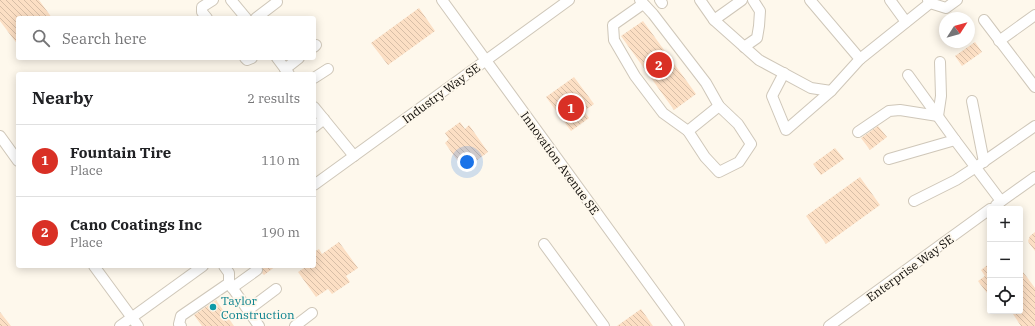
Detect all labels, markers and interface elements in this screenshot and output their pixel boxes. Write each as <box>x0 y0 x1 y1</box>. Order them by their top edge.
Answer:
north arrow <box>939 12 975 48</box>
search box <box>16 16 316 60</box>
icon: search <box>30 27 52 49</box>
text: Search here <box>62 29 147 48</box>
pin: 2 <box>646 50 672 80</box>
street label: Industry Way SE <box>399 60 483 126</box>
text: Nearby <box>32 87 93 109</box>
text: 2 results <box>247 90 300 107</box>
pin: 1 <box>558 93 584 123</box>
street label: Innovation Avenue SE <box>518 109 602 217</box>
text: Fountain Tire <box>70 143 171 162</box>
text: 1 <box>41 152 49 169</box>
text: 110 m <box>261 152 300 169</box>
your location <box>457 152 477 172</box>
text: Place <box>70 162 103 179</box>
map controls <box>987 206 1023 314</box>
button: + <box>987 206 1023 242</box>
text: Cano Coatings Inc <box>70 215 202 234</box>
text: 2 <box>41 224 49 241</box>
text: 190 m <box>261 224 300 241</box>
street label: Enterprise Way SE <box>863 231 957 305</box>
text: Place <box>70 234 103 251</box>
button: − <box>987 242 1023 278</box>
button: locate <box>987 278 1023 314</box>
place label: Taylor Construction <box>221 293 295 322</box>
marker: Taylor Construction <box>208 302 218 312</box>

